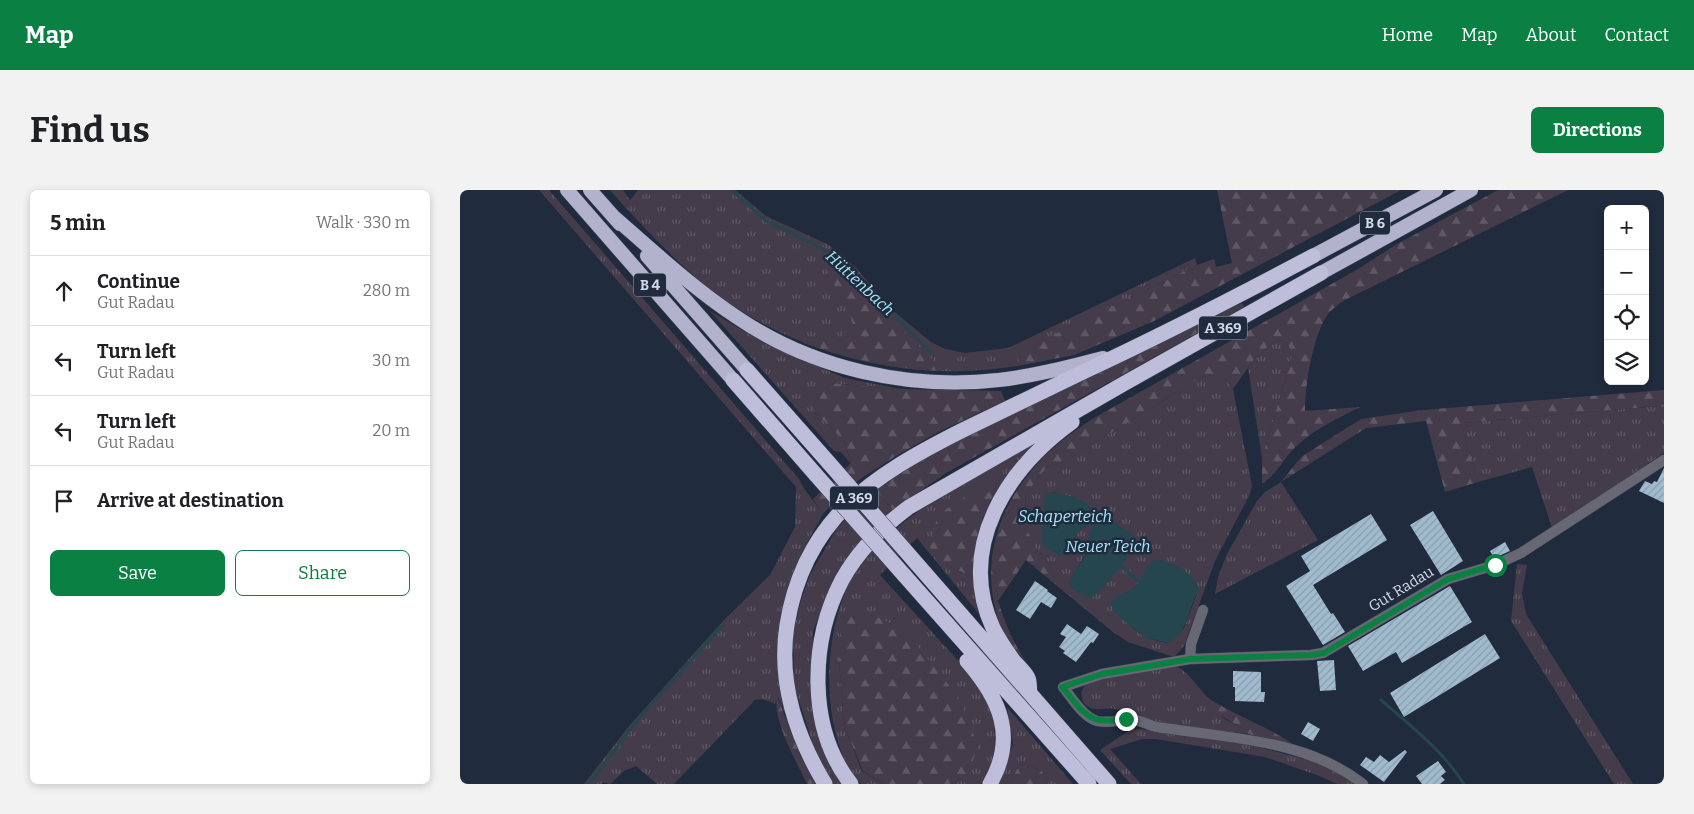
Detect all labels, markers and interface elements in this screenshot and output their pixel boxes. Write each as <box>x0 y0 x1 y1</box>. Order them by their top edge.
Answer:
text: Map <box>25 21 74 49</box>
text: Home <box>1382 24 1433 46</box>
text: Map <box>1461 24 1497 46</box>
text: About <box>1525 24 1576 46</box>
text: Contact <box>1604 24 1669 46</box>
button: Directions <box>1531 107 1664 153</box>
text: Find us <box>30 109 150 151</box>
map controls <box>1604 205 1649 385</box>
button: + <box>1604 205 1649 250</box>
text: 5 min <box>50 210 106 236</box>
road number: B 6 <box>1360 212 1390 234</box>
text: Walk · 330 m <box>316 213 410 232</box>
water label: Hüttenbach <box>822 247 898 319</box>
button: − <box>1604 250 1649 295</box>
text: Continue <box>97 270 180 293</box>
road number: B 4 <box>634 274 666 296</box>
icon: ahead <box>50 277 78 305</box>
text: 280 m <box>363 281 410 300</box>
text: Gut Radau <box>97 293 174 312</box>
button: locate <box>1604 295 1649 340</box>
road number: A 369 <box>1199 316 1247 340</box>
text: Turn left <box>97 340 176 363</box>
button: layers <box>1604 340 1649 385</box>
icon: left <box>50 347 78 375</box>
text: 30 m <box>372 351 410 370</box>
text: Gut Radau <box>97 363 174 382</box>
text: Turn left <box>97 410 176 433</box>
icon: left <box>50 417 78 445</box>
text: 20 m <box>373 421 410 440</box>
text: Gut Radau <box>97 433 174 452</box>
road number: A 369 <box>830 486 878 510</box>
icon: arrive <box>50 487 78 515</box>
text: Arrive at destination <box>97 489 284 512</box>
water label: Schaperteich <box>1018 507 1112 526</box>
water label: Neuer Teich <box>1066 537 1150 556</box>
button: Save <box>50 550 225 596</box>
button: Share <box>235 550 410 596</box>
route start <box>1484 554 1507 577</box>
street label: Gut Radau <box>1365 563 1437 615</box>
route end <box>1115 708 1138 731</box>

